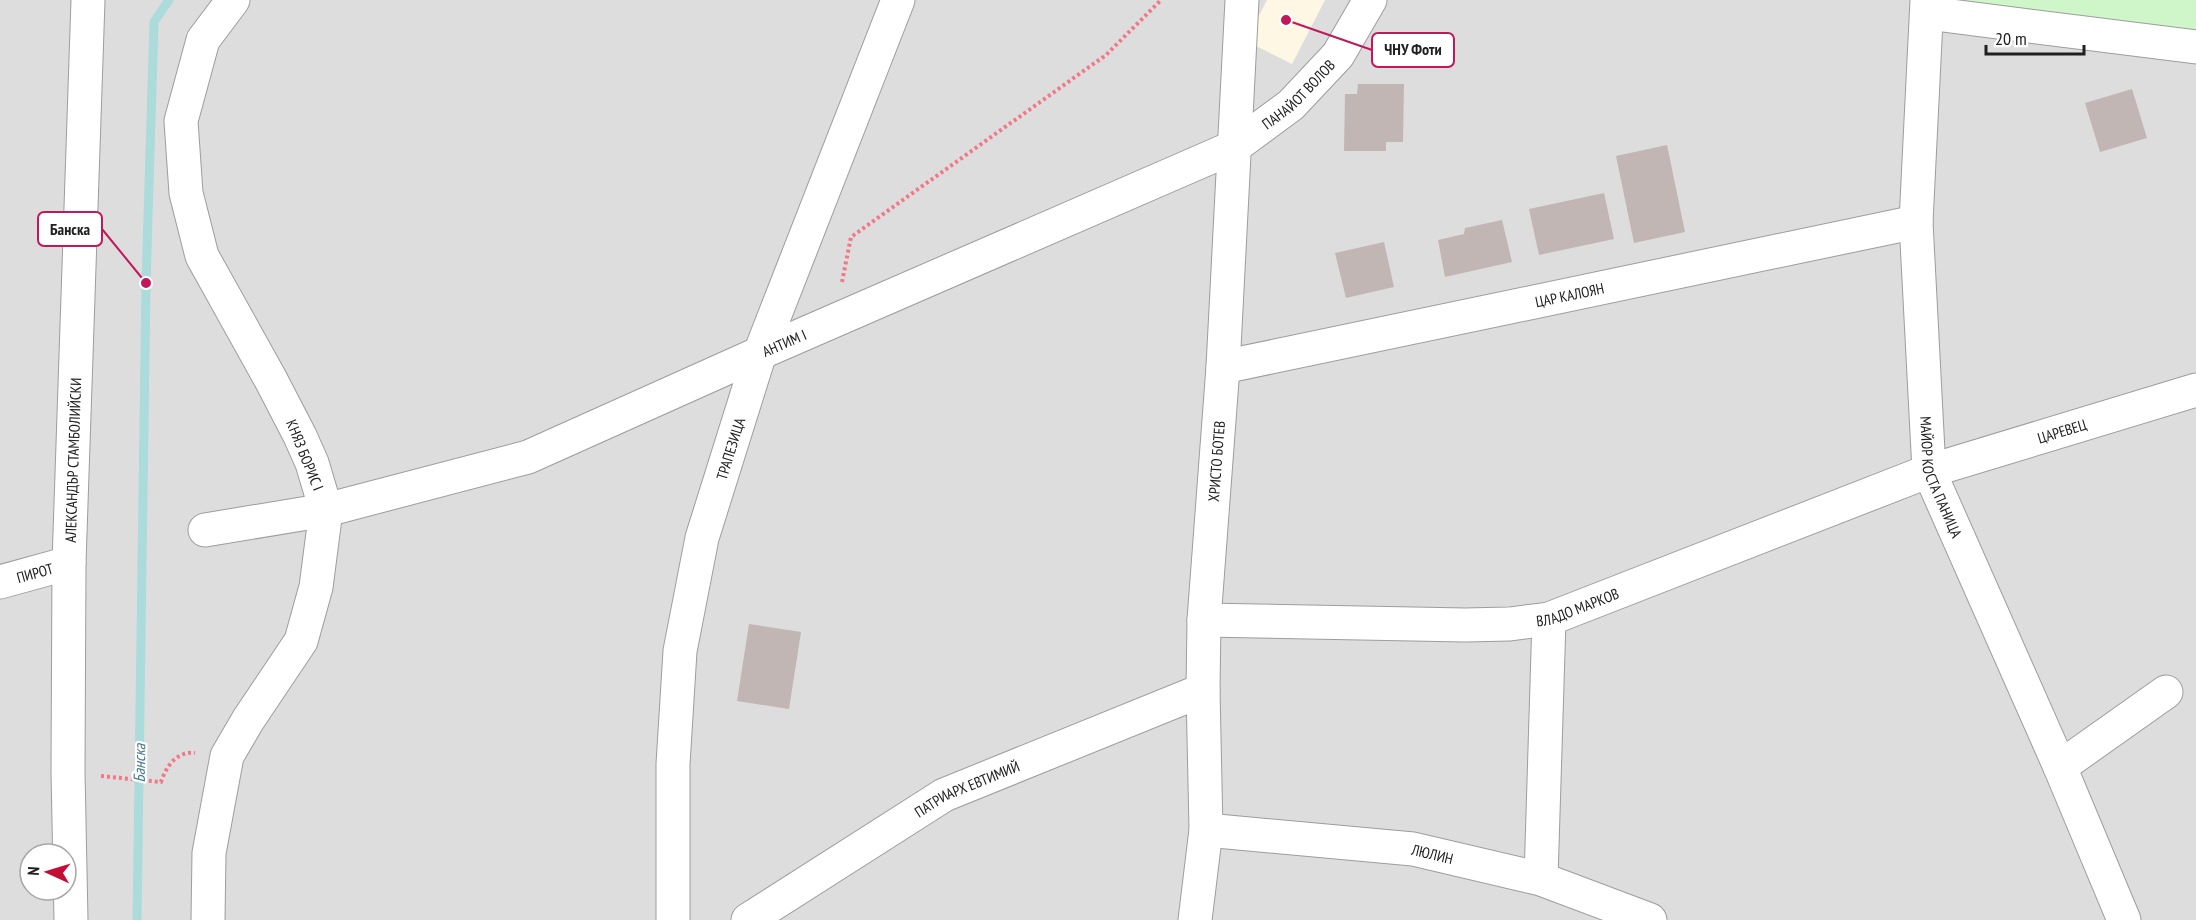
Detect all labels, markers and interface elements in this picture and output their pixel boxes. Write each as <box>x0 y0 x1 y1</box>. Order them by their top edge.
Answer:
scale bar <box>1986 18 2084 56</box>
text: 20 m <box>1995 27 2027 50</box>
callout: ЧНУ Фоти <box>1372 33 1454 67</box>
text: ЧНУ Фоти <box>1384 39 1442 59</box>
street label: ПАНАЙОТ ВОЛОВ <box>1258 55 1339 133</box>
callout: Банска <box>38 212 102 246</box>
text: Банска <box>50 219 90 239</box>
street label: ЦАР КАЛОЯН <box>1533 278 1606 311</box>
street label: АНТИМ I <box>759 325 809 360</box>
street label: АЛЕКСАНДЪР СТАМБОЛИЙСКИ <box>60 377 85 543</box>
street label: ТРАПЕЗИЦА <box>711 414 749 482</box>
street label: ЦАРЕВЕЦ <box>2035 414 2089 447</box>
street label: МАЙОР КОСТА ПАНИЦА <box>1917 416 1967 541</box>
street label: КНЯЗ БОРИС I <box>282 417 328 493</box>
street label: ХРИСТО БОТЕВ <box>1203 420 1228 502</box>
street label: ПИРОТ <box>14 558 55 587</box>
street label: ВЛАДО МАРКОВ <box>1535 583 1621 630</box>
water label: Банска <box>129 742 149 783</box>
street label: ПАТРИАРХ ЕВТИМИЙ <box>911 756 1022 821</box>
street label: ЛЮЛИН <box>1409 839 1455 868</box>
north arrow <box>18 842 78 902</box>
text: N <box>23 866 43 876</box>

